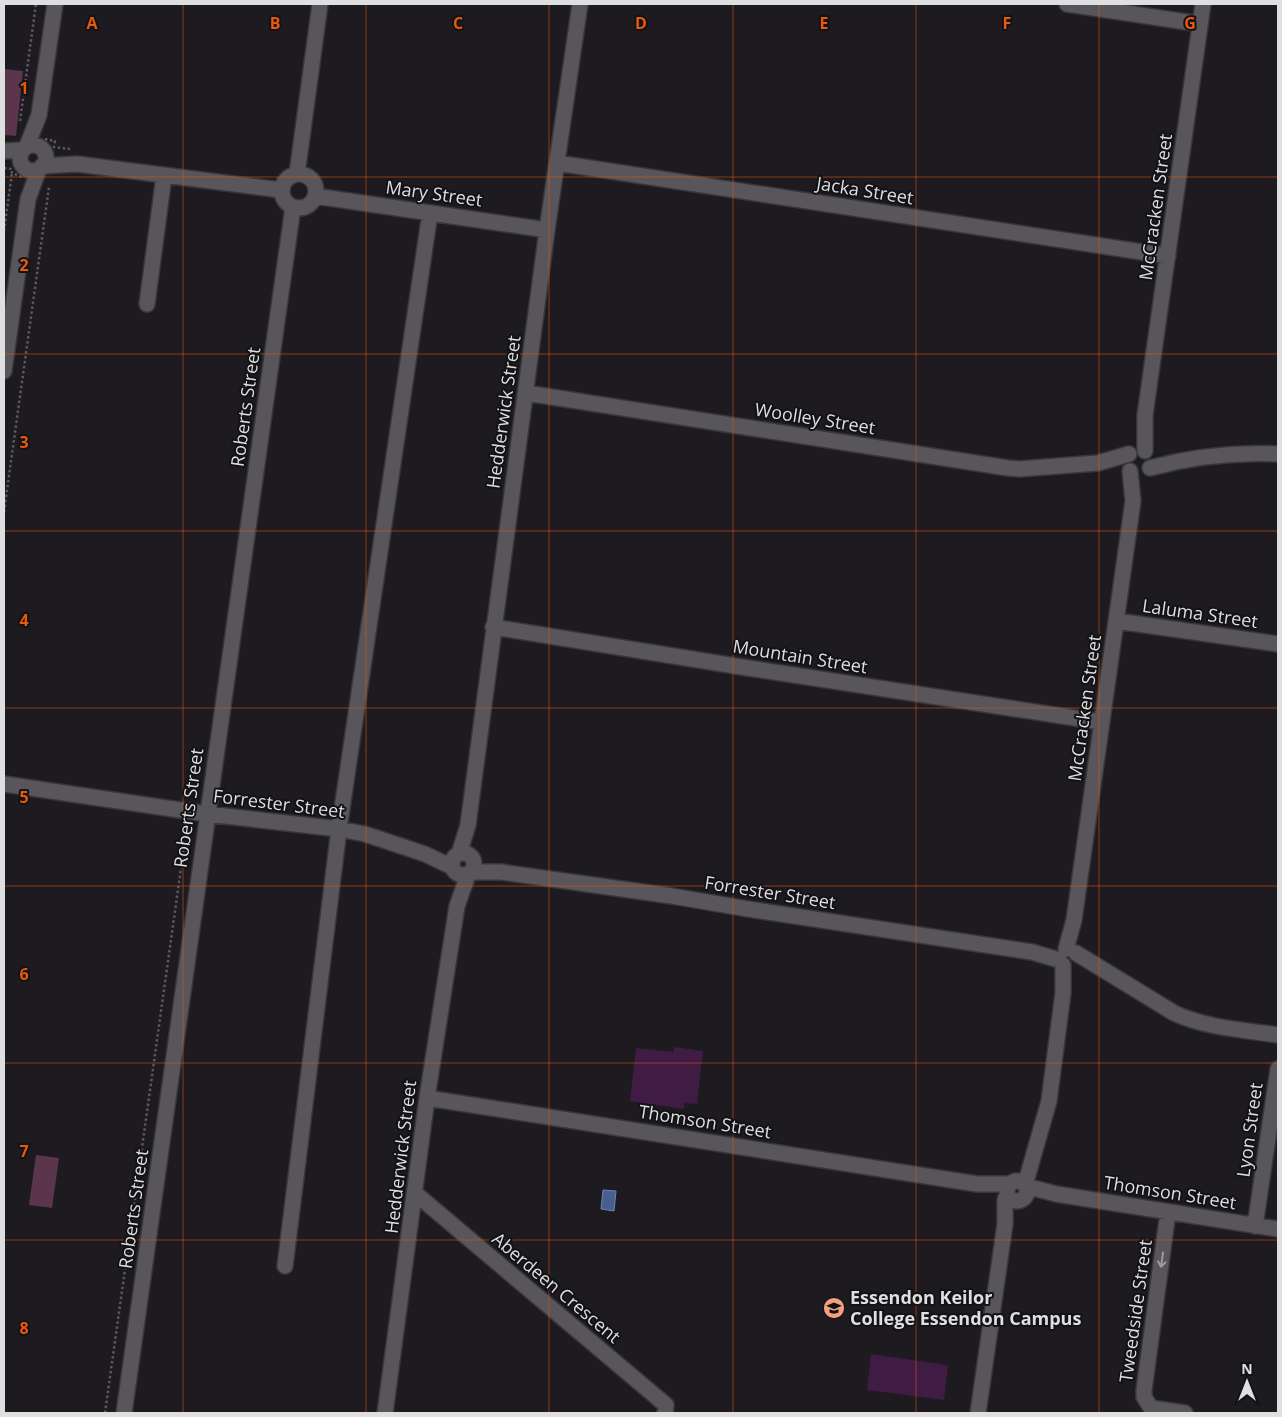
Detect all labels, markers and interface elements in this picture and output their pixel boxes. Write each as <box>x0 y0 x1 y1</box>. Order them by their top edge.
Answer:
text: A <box>86 12 98 34</box>
text: B <box>270 12 280 34</box>
text: C <box>453 12 463 34</box>
text: D <box>635 12 647 34</box>
text: E <box>820 12 829 34</box>
text: F <box>1003 12 1011 34</box>
text: G <box>1184 12 1196 34</box>
text: 1 <box>19 77 29 99</box>
street label: McCracken Street <box>1133 132 1177 282</box>
street label: Jacka Street <box>813 170 915 210</box>
street label: Mary Street <box>384 174 484 212</box>
text: 2 <box>19 254 29 276</box>
street label: Hedderwick Street <box>480 334 526 490</box>
street label: Roberts Street <box>225 346 265 468</box>
street label: Woolley Street <box>753 397 877 439</box>
text: 3 <box>19 431 29 453</box>
street label: Laluma Street <box>1141 593 1260 633</box>
text: 4 <box>19 609 29 631</box>
street label: McCracken Street <box>1062 633 1106 783</box>
street label: Mountain Street <box>731 634 869 679</box>
street label: Roberts Street <box>168 747 208 869</box>
street label: Forrester Street <box>212 783 346 823</box>
text: 5 <box>19 786 29 808</box>
street label: Forrester Street <box>703 870 837 914</box>
text: 6 <box>19 963 29 985</box>
street label: Hedderwick Street <box>379 1079 421 1235</box>
street label: Lyon Street <box>1230 1081 1268 1179</box>
street label: Thomson Street <box>637 1099 773 1143</box>
text: 7 <box>19 1140 29 1162</box>
street label: Roberts Street <box>113 1148 153 1270</box>
street label: Thomson Street <box>1102 1170 1238 1214</box>
street label: Aberdeen Crescent <box>488 1226 626 1348</box>
street label: Tweedside Street <box>1113 1238 1157 1384</box>
one-way arrow <box>1157 1252 1167 1268</box>
place label: Essendon Keilor College Essendon Campus <box>850 1285 1081 1330</box>
school or university icon: Essendon Keilor College Essendon Campus <box>822 1296 846 1320</box>
text: 8 <box>19 1317 29 1339</box>
north arrow <box>1222 1357 1272 1407</box>
text: N <box>1241 1359 1253 1378</box>

